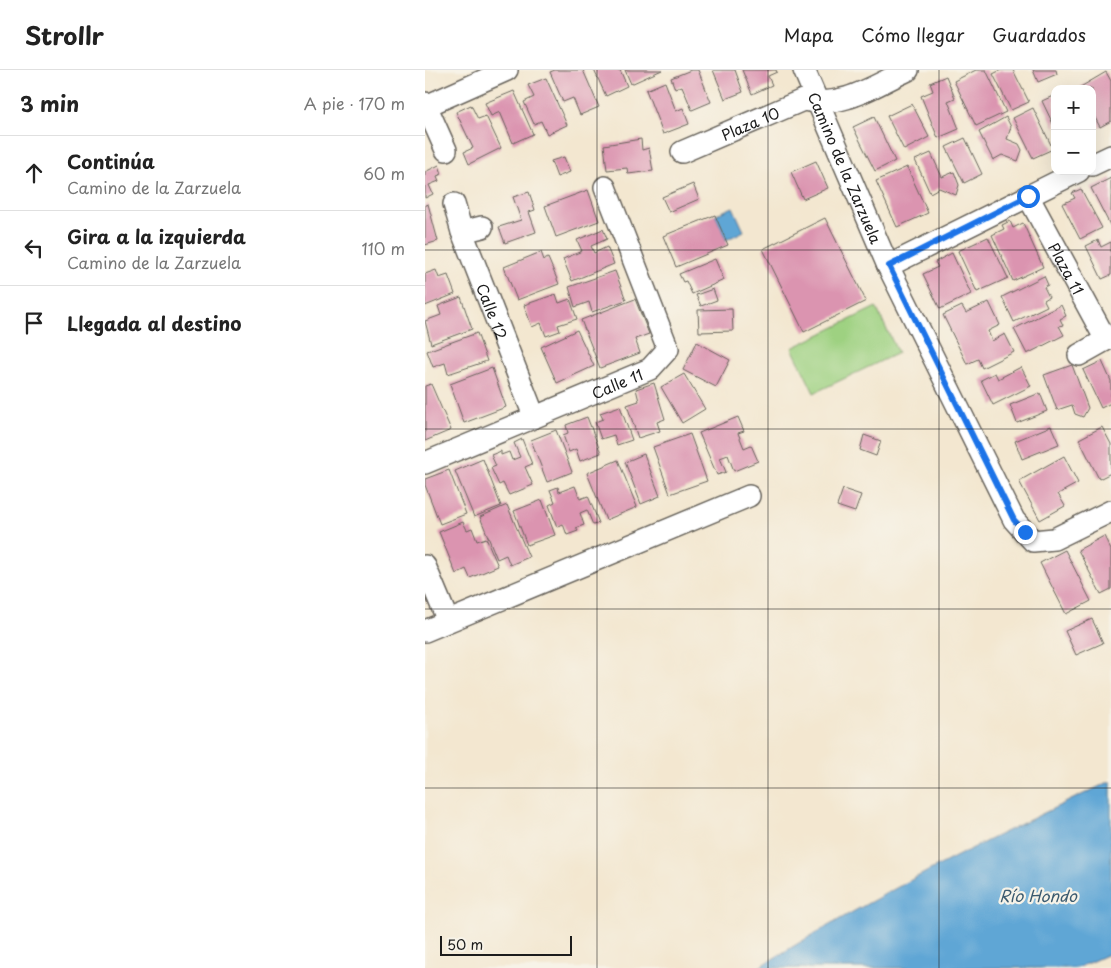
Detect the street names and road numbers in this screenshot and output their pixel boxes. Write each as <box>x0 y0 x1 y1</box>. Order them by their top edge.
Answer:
street label: Camino de la Zarzuela <box>803 88 889 248</box>
street label: Plaza 10 <box>717 100 783 145</box>
street label: Plaza 11 <box>1044 238 1091 298</box>
street label: Calle 12 <box>472 280 514 343</box>
street label: Calle 11 <box>588 362 646 404</box>

